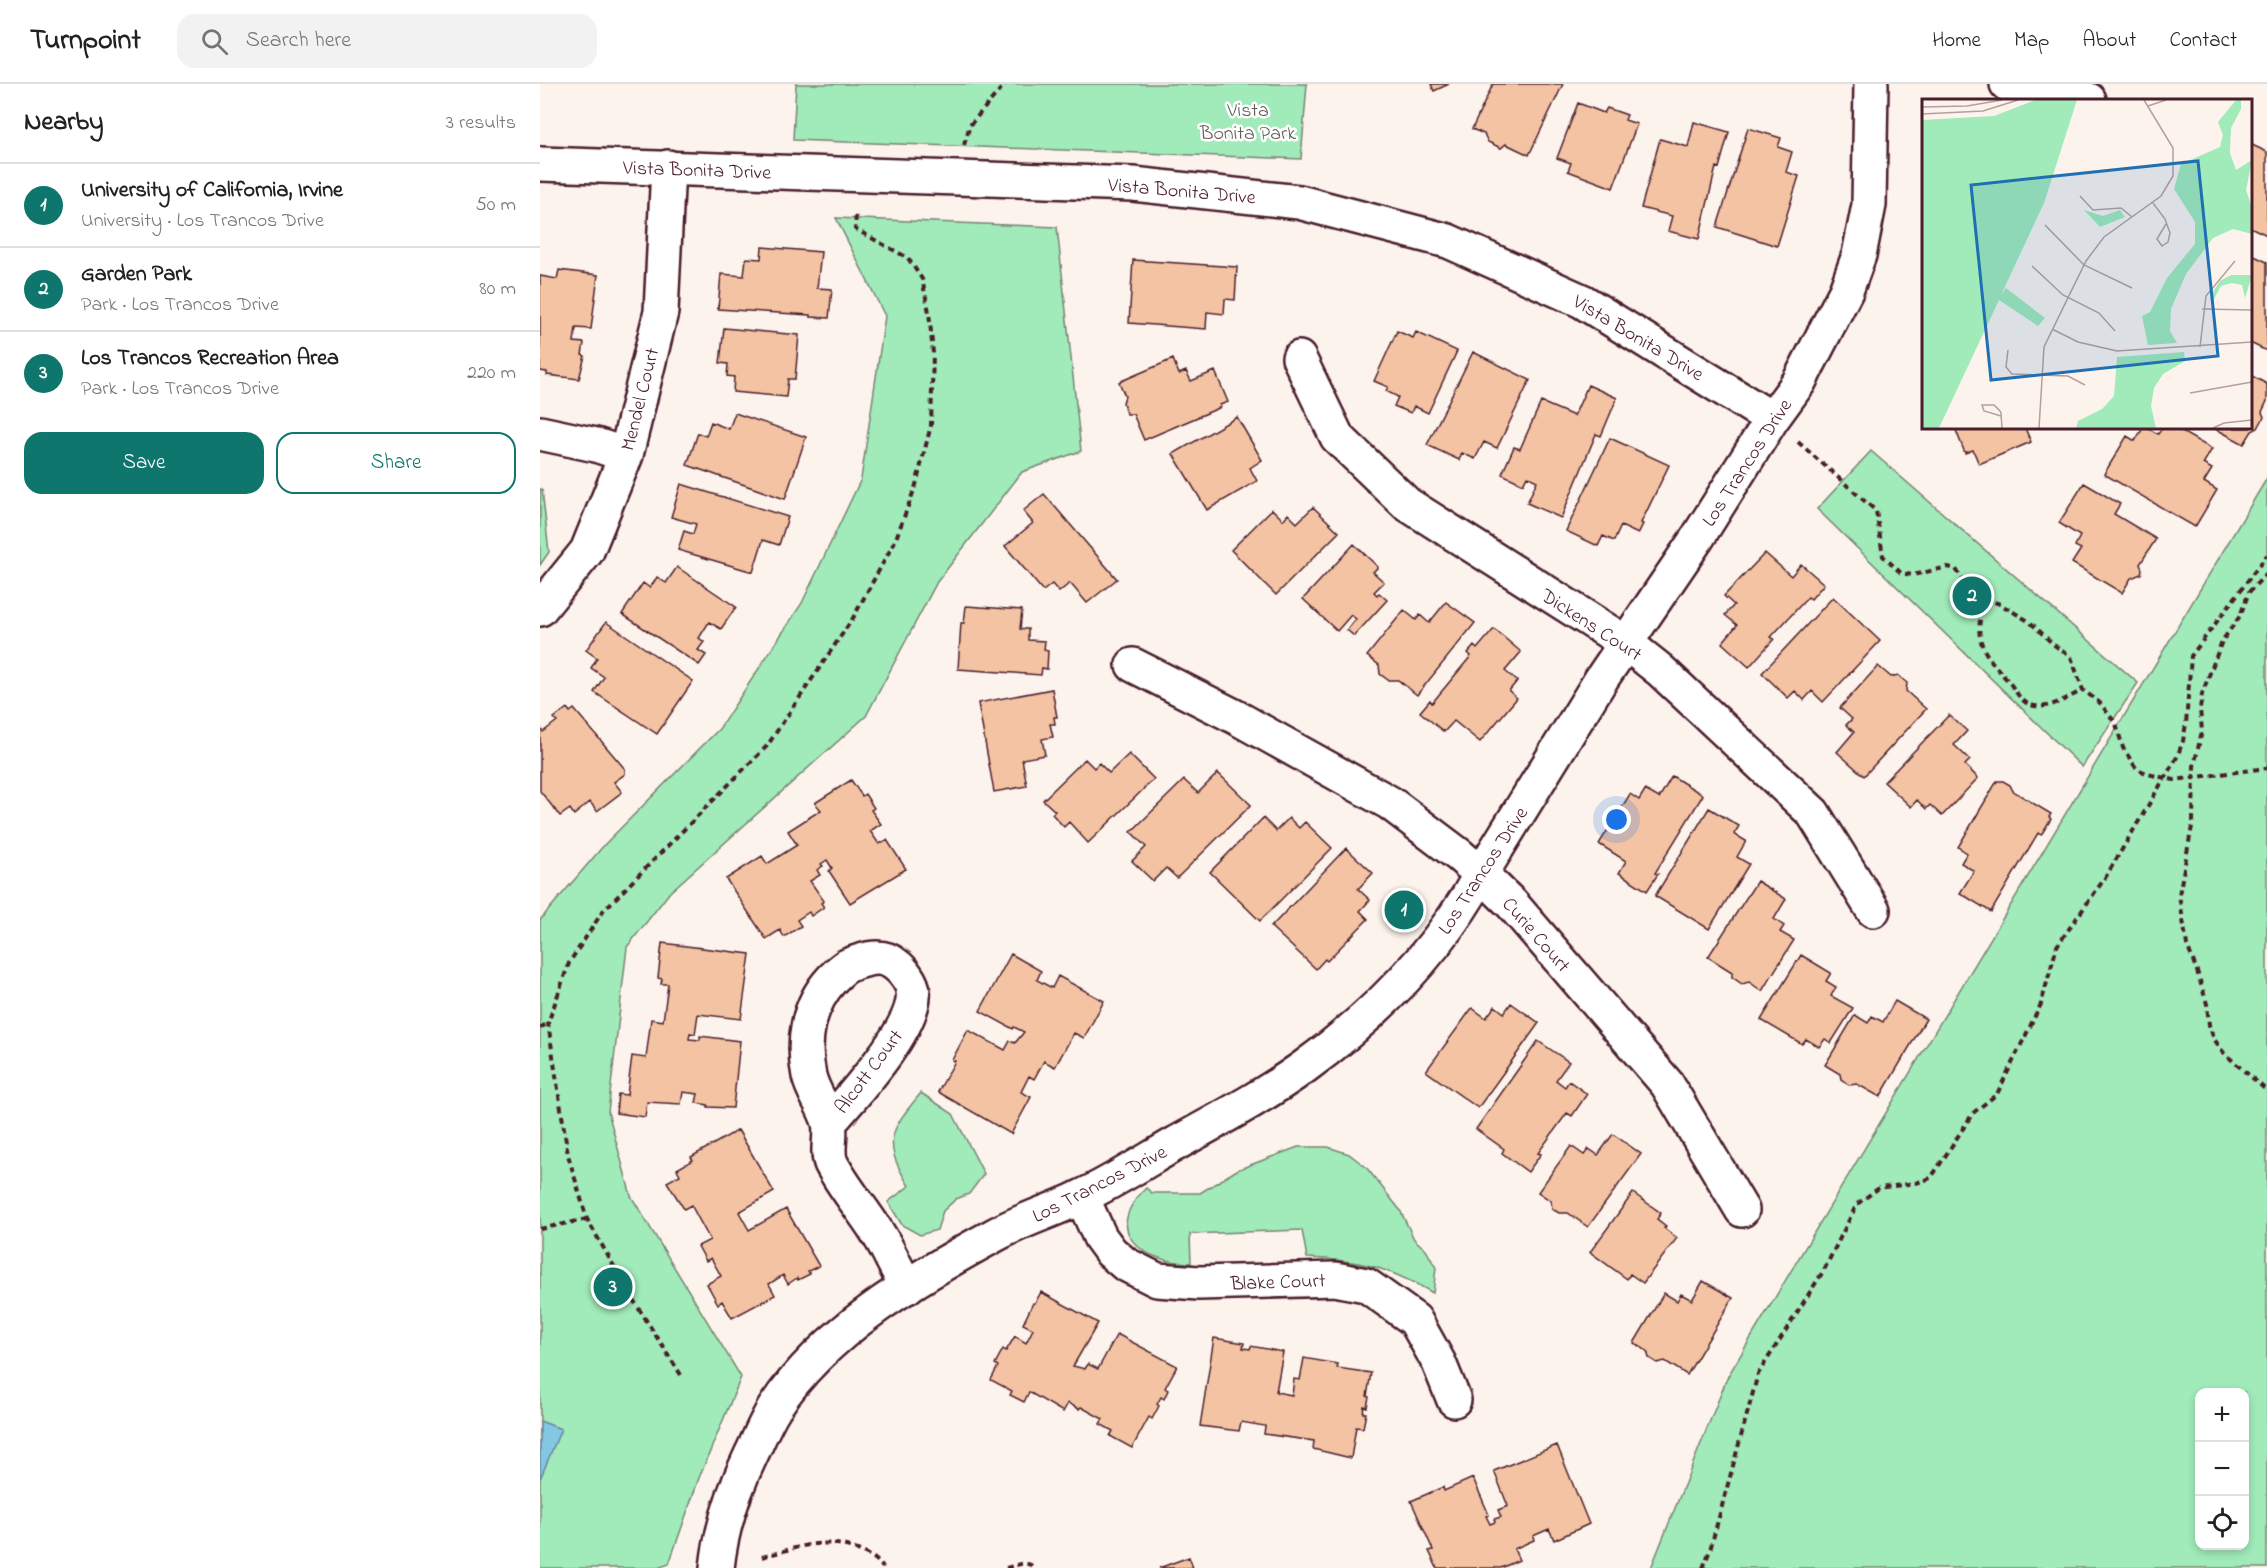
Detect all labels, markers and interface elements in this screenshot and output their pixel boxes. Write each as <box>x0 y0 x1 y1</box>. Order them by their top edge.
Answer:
search box <box>177 14 597 68</box>
text: Turnpoint <box>30 21 141 62</box>
icon: search <box>198 25 231 58</box>
text: Search here <box>246 25 351 57</box>
text: Home <box>1932 26 1981 56</box>
text: Map <box>2014 26 2049 56</box>
text: About <box>2082 26 2136 56</box>
text: Contact <box>2169 26 2237 56</box>
park label: Vista Bonita Park <box>1199 97 1296 149</box>
inset map <box>1922 99 2252 429</box>
text: Nearby <box>24 104 103 142</box>
text: 3 results <box>446 109 516 138</box>
street label: Vista Bonita Drive <box>621 154 772 189</box>
street label: Vista Bonita Drive <box>1106 171 1257 213</box>
text: University of California, Irvine <box>81 175 343 207</box>
text: 1 <box>40 191 47 220</box>
text: 50 m <box>475 191 516 220</box>
text: University · Los Trancos Drive <box>81 207 324 236</box>
text: Garden Park <box>81 259 192 291</box>
text: 2 <box>39 275 48 304</box>
text: 80 m <box>479 275 516 304</box>
street label: Vista Bonita Drive <box>1566 288 1709 390</box>
text: Park · Los Trancos Drive <box>81 291 279 320</box>
text: Los Trancos Recreation Area <box>81 343 339 375</box>
street label: Mendel Court <box>615 345 668 454</box>
text: 3 <box>39 359 48 388</box>
text: 220 m <box>467 359 516 388</box>
text: Park · Los Trancos Drive <box>81 375 279 404</box>
street label: Los Trancos Drive <box>1696 394 1800 533</box>
button: Save <box>24 432 264 494</box>
button: Share <box>276 432 516 494</box>
pin: 2 <box>1952 574 1992 618</box>
street label: Dickens Court <box>1533 582 1647 670</box>
street label: Los Trancos Drive <box>1432 802 1536 941</box>
your location <box>1602 805 1631 834</box>
pin: 1 <box>1384 888 1424 932</box>
street label: Curie Court <box>1494 891 1576 980</box>
street label: Alcott Court <box>829 1024 912 1121</box>
street label: Los Trancos Drive <box>1028 1139 1172 1232</box>
pin: 3 <box>594 1264 632 1310</box>
street label: Blake Court <box>1229 1267 1326 1300</box>
map controls <box>2195 1388 2249 1550</box>
button: + <box>2195 1388 2249 1442</box>
button: − <box>2195 1442 2249 1496</box>
button: locate <box>2195 1496 2249 1550</box>

